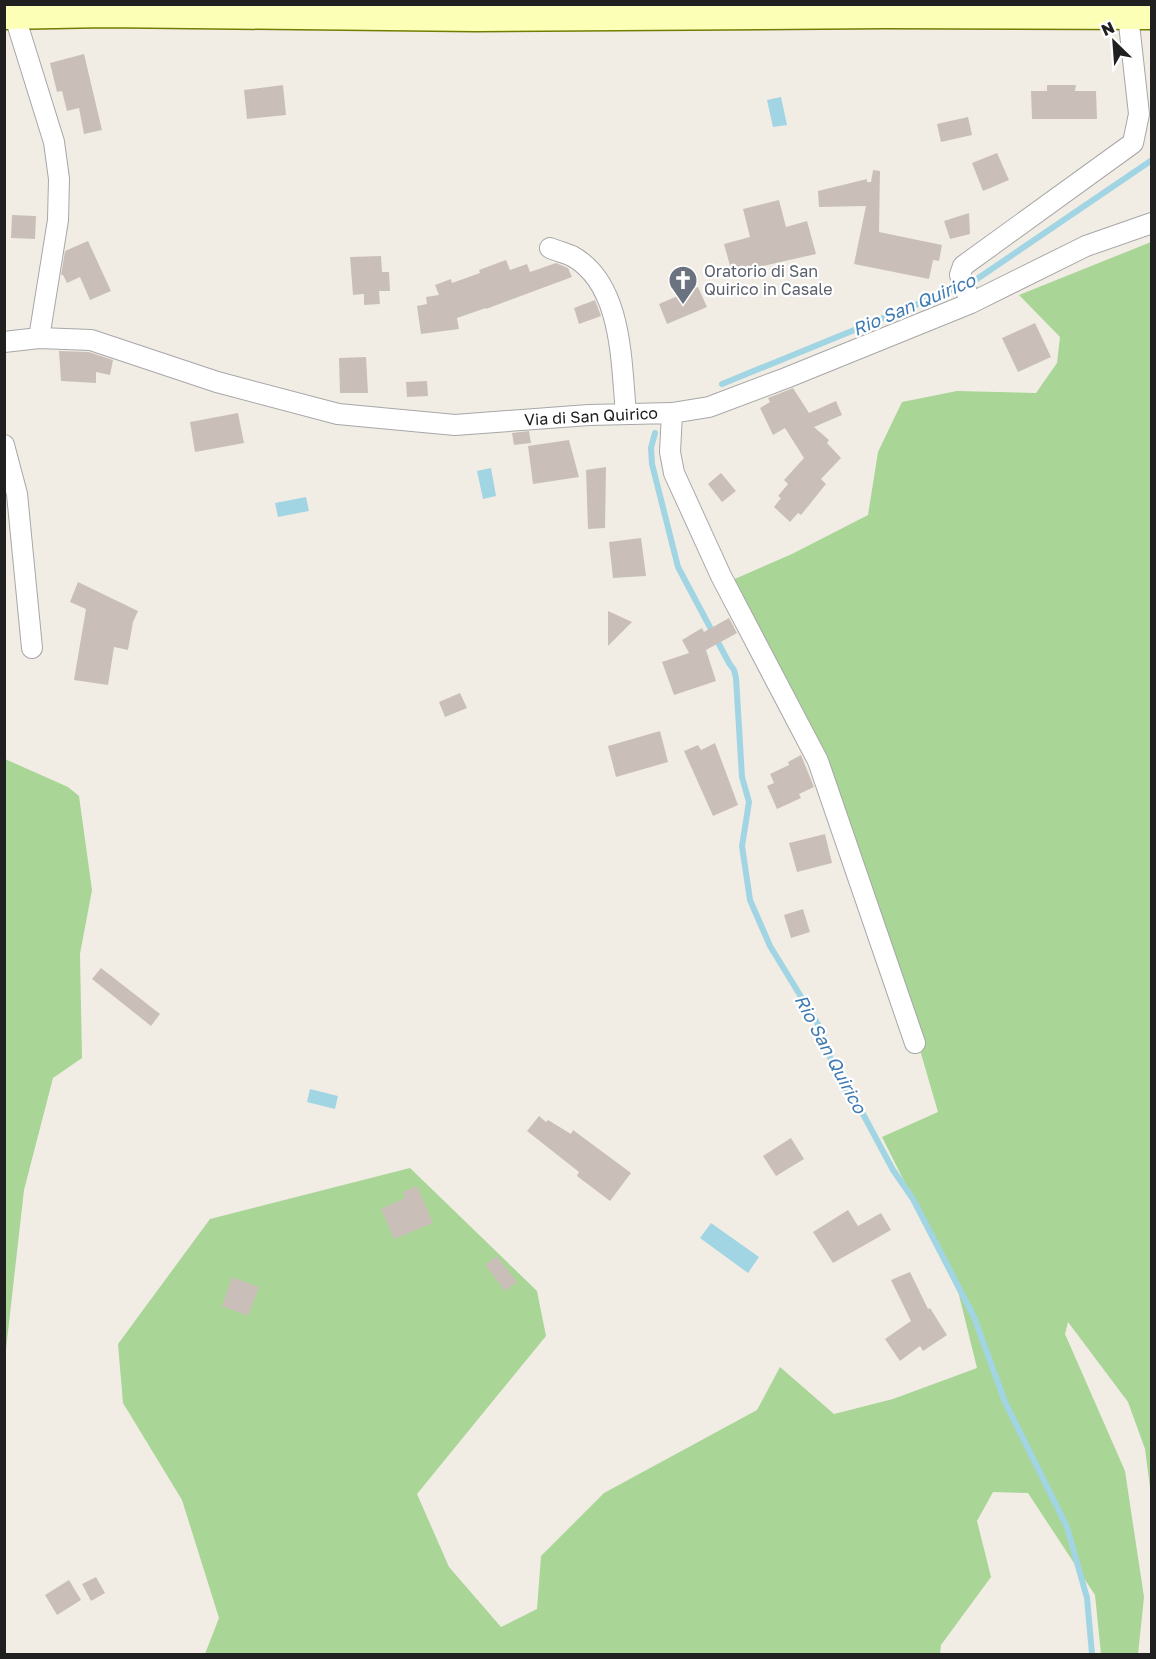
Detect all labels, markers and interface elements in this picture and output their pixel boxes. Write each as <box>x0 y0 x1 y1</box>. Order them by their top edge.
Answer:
north arrow <box>1084 12 1144 72</box>
text: N <box>1098 17 1117 40</box>
place label: Oratorio di San Quirico in Casale <box>704 261 832 299</box>
church icon: Oratorio di San Quirico in Casale <box>667 264 699 306</box>
water label: Rio San Quirico <box>849 268 979 340</box>
street label: Via di San Quirico <box>524 403 658 429</box>
water label: Rio San Quirico <box>790 990 872 1118</box>

